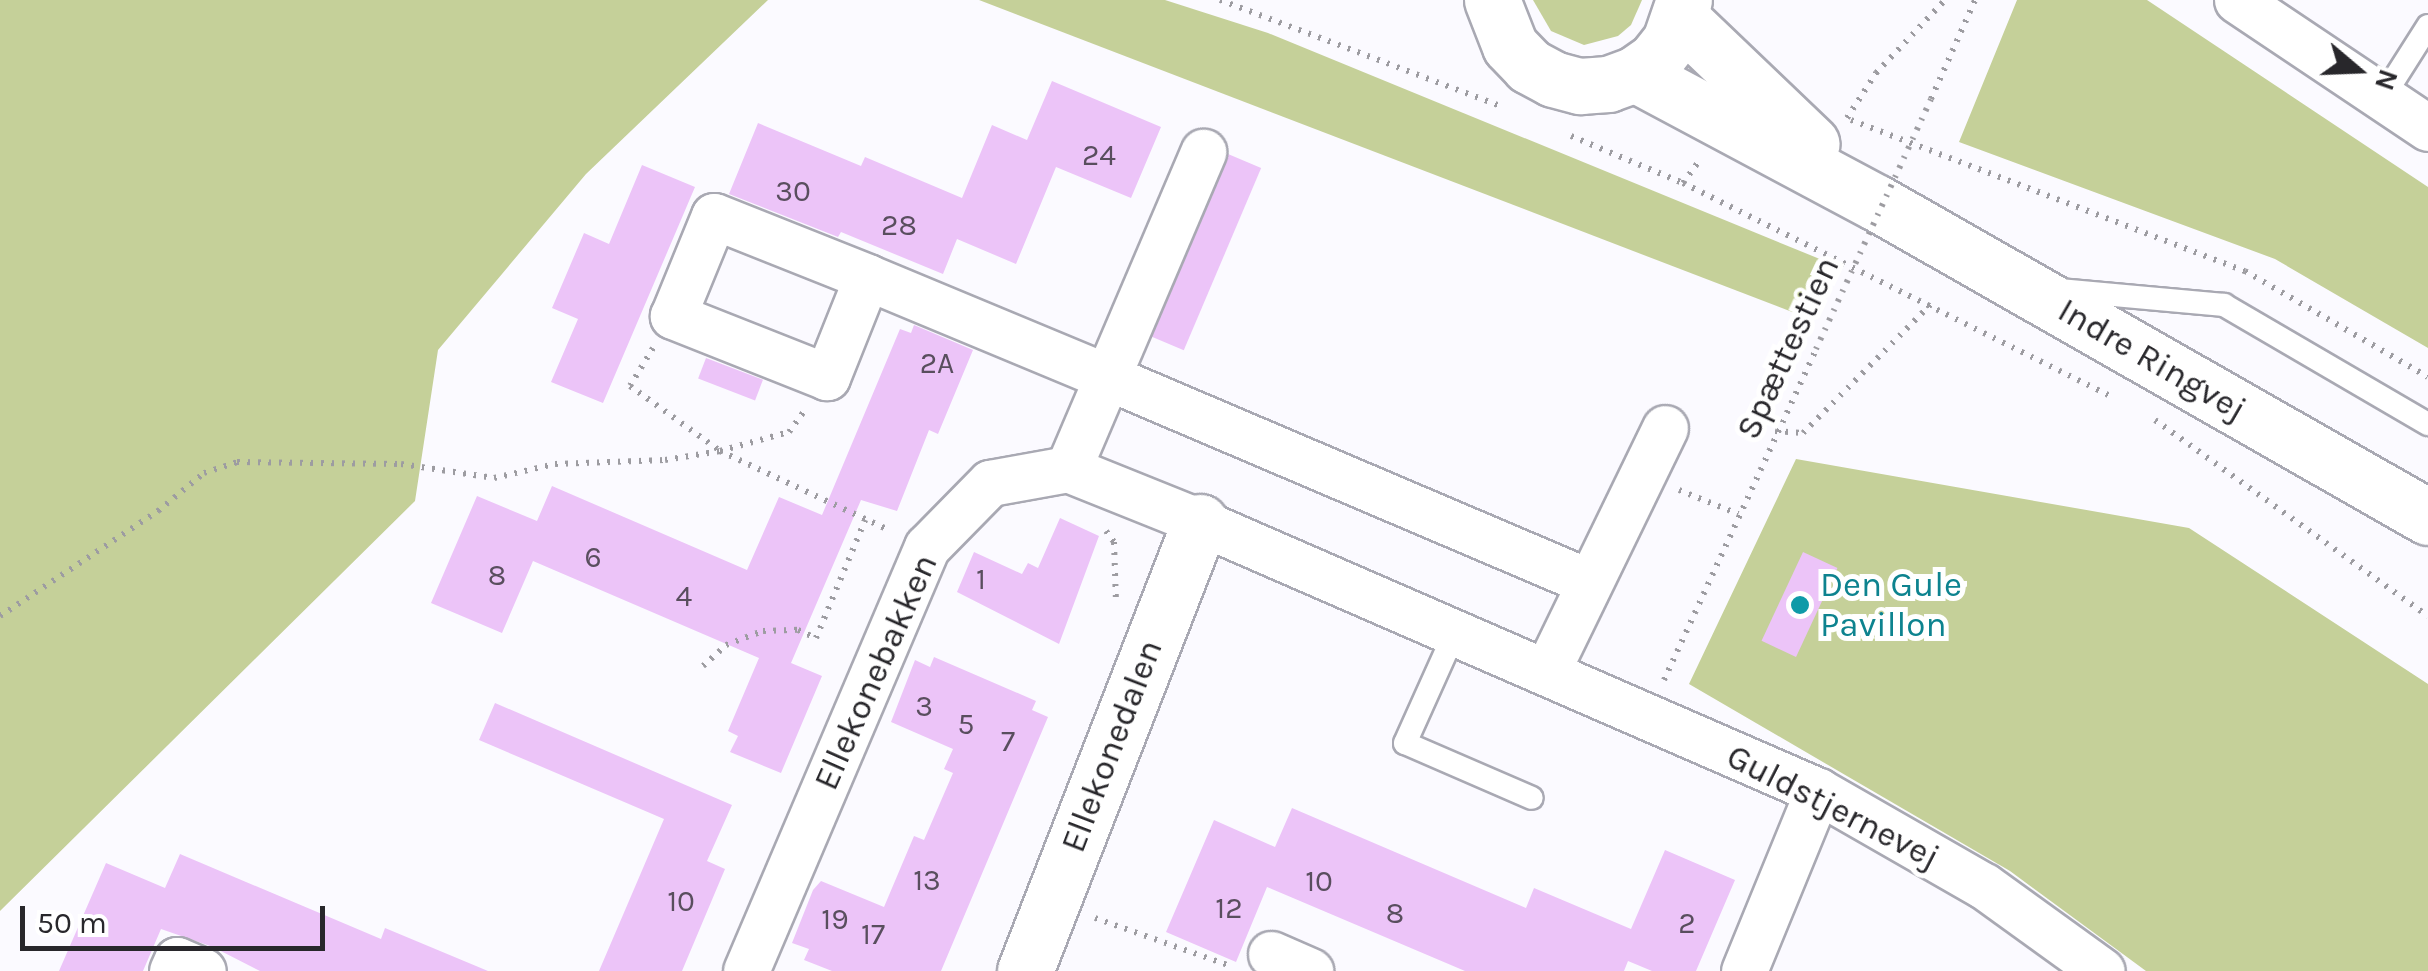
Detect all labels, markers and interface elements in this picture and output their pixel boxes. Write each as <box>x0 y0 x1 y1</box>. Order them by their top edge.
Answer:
north arrow <box>2308 20 2408 120</box>
text: N <box>2368 65 2406 95</box>
house number: 24 <box>1082 137 1116 173</box>
house number: 30 <box>775 173 811 209</box>
house number: 28 <box>881 207 917 243</box>
street label: Spættestien <box>1727 250 1849 446</box>
street label: Indre Ringvej <box>2051 289 2253 431</box>
house number: 2A <box>920 345 954 381</box>
house number: 6 <box>584 539 602 575</box>
street label: Ellekonebakken <box>805 548 947 796</box>
house number: 8 <box>488 557 506 593</box>
house number: 1 <box>976 561 986 597</box>
place label: Den Gule Pavillon <box>1820 564 1962 646</box>
house number: 4 <box>676 578 692 614</box>
marker: Den Gule Pavillon <box>1789 594 1811 616</box>
street label: Ellekonedalen <box>1052 634 1172 858</box>
house number: 3 <box>915 688 933 724</box>
house number: 5 <box>958 706 974 742</box>
house number: 7 <box>1001 723 1015 759</box>
street label: Guldstjernevej <box>1720 735 1946 879</box>
house number: 13 <box>913 862 941 898</box>
house number: 10 <box>1305 863 1333 899</box>
house number: 10 <box>667 883 695 919</box>
scale bar <box>25 886 330 948</box>
house number: 12 <box>1215 890 1243 926</box>
house number: 8 <box>1386 895 1404 931</box>
house number: 19 <box>821 901 849 937</box>
text: 50 m <box>37 905 107 941</box>
house number: 2 <box>1678 905 1696 941</box>
house number: 17 <box>861 916 885 952</box>

